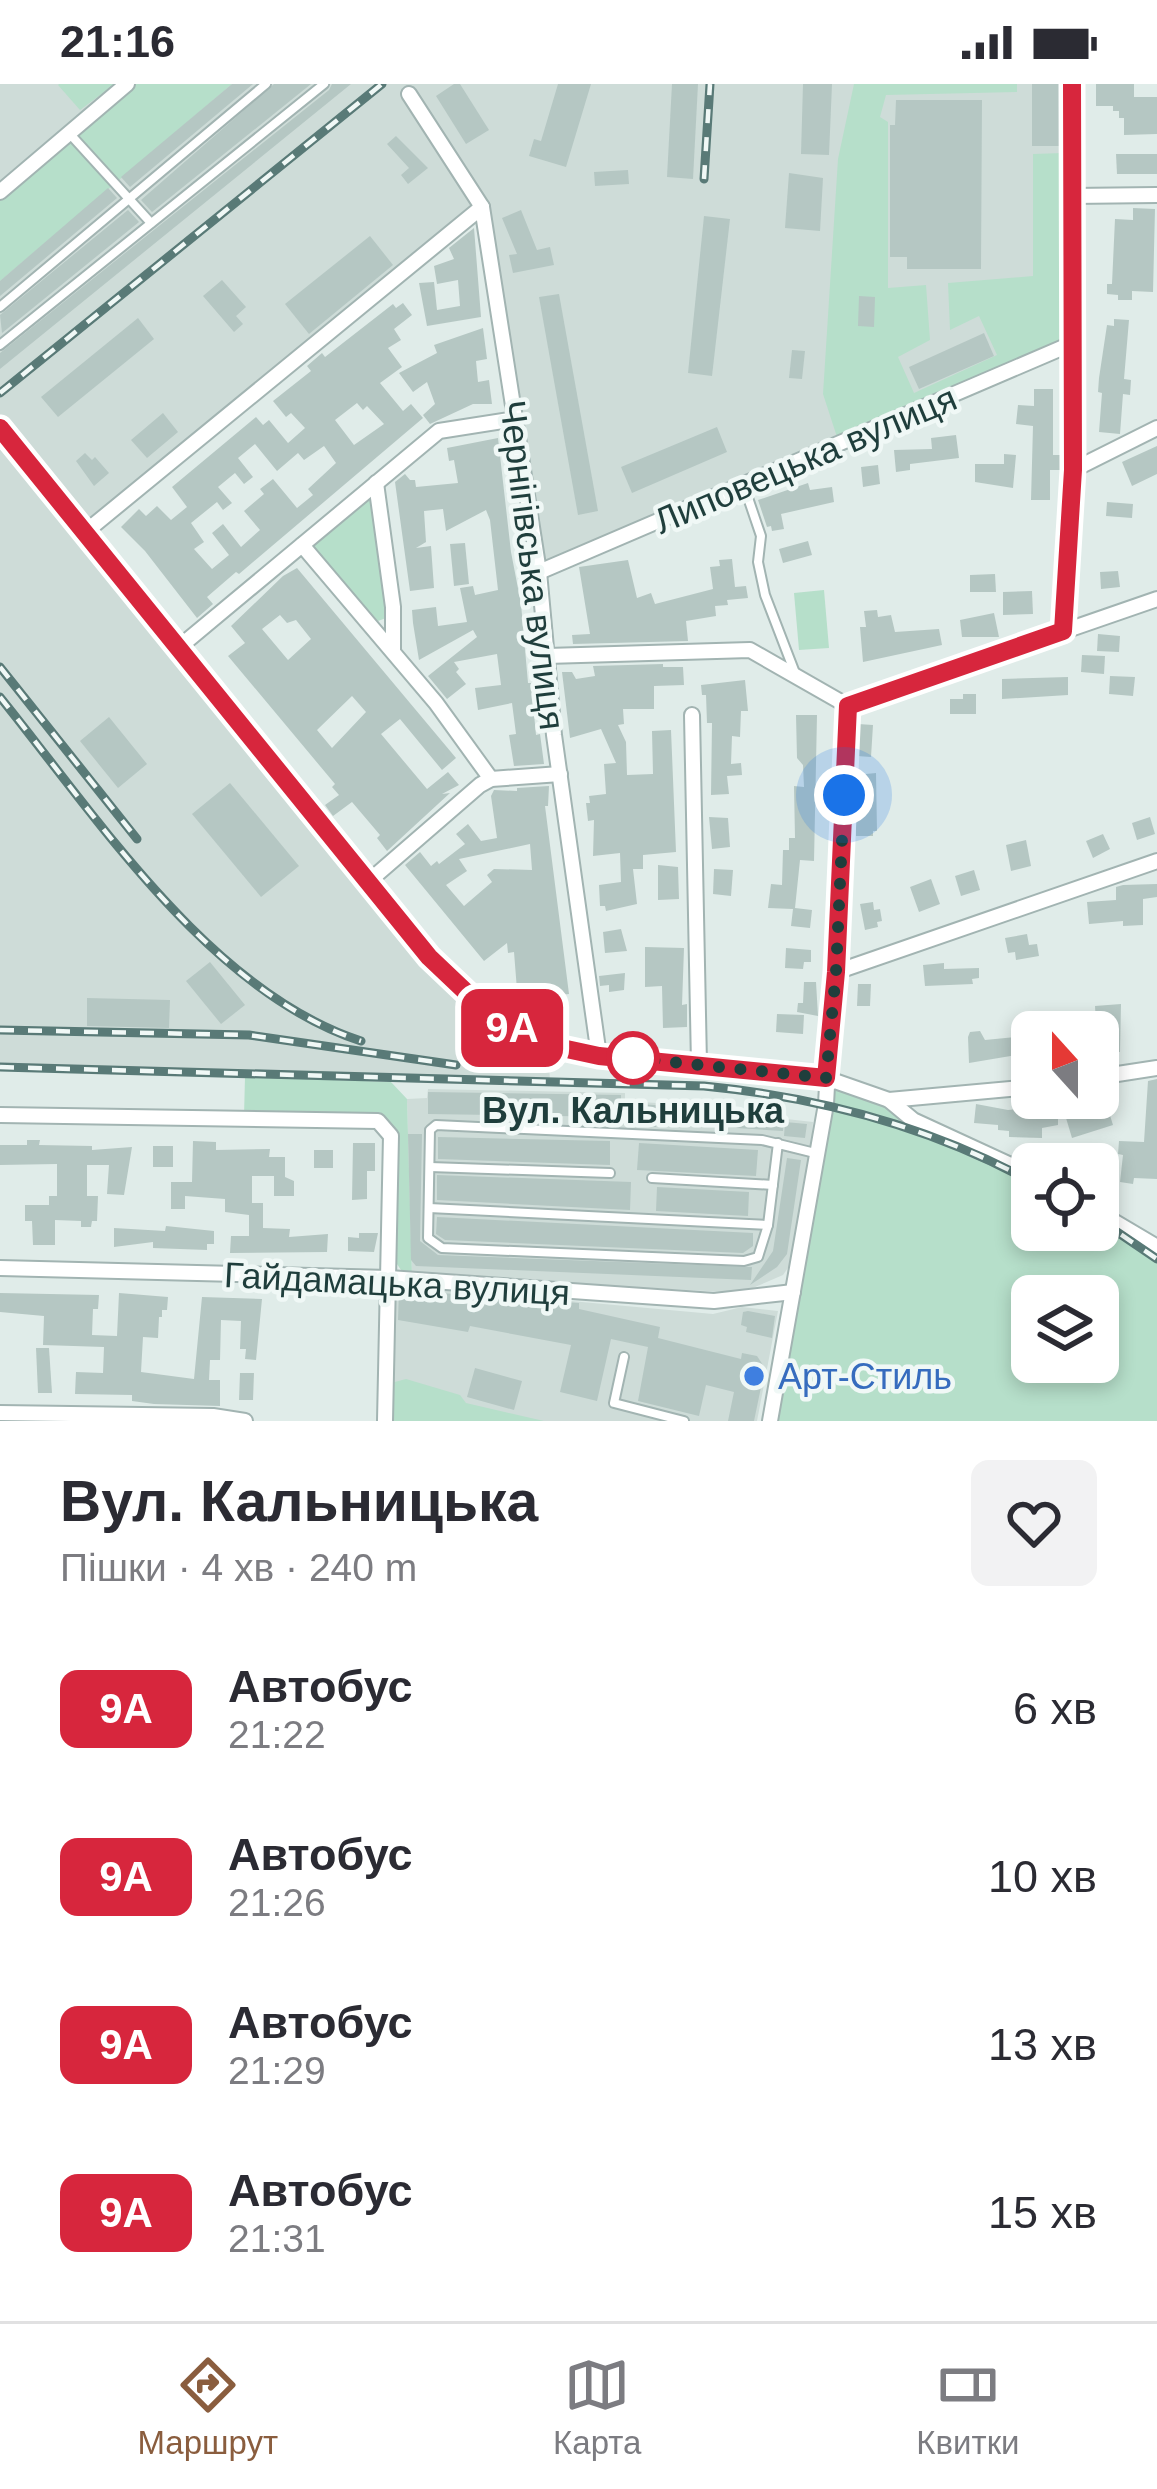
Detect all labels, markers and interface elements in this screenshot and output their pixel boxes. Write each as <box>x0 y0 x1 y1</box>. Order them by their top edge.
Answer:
text: 21:16 <box>60 16 175 67</box>
street label: Липовецька вулиця <box>648 377 963 542</box>
street label: Чернігівська вулиця <box>492 398 573 732</box>
your location <box>814 765 874 825</box>
line badge: 9А <box>458 989 566 1067</box>
text: 9А <box>485 1004 539 1051</box>
north arrow <box>1011 1011 1119 1119</box>
map controls <box>1011 1011 1119 1383</box>
marker: Вул. Кальницька <box>608 1033 658 1083</box>
place label: Вул. Кальницька <box>482 1090 785 1131</box>
button: locate <box>1011 1143 1119 1251</box>
street label: Гайдамацька вулиця <box>223 1254 571 1313</box>
button: layers <box>1011 1275 1119 1383</box>
place label: Арт-Стиль <box>778 1356 952 1397</box>
marker: Арт-Стиль <box>741 1363 767 1389</box>
button: heart <box>971 1460 1097 1586</box>
text: Вул. Кальницька <box>60 1469 538 1533</box>
text: Пішки · 4 хв · 240 m <box>60 1546 417 1589</box>
text: Автобус <box>228 1661 413 1712</box>
text: 6 хв <box>1013 1683 1097 1734</box>
text: 9А <box>99 1685 153 1732</box>
text: 21:22 <box>228 1713 326 1756</box>
text: Автобус <box>228 1829 413 1880</box>
text: 10 хв <box>988 1851 1097 1902</box>
text: 9А <box>99 1853 153 1900</box>
text: 21:26 <box>228 1881 326 1924</box>
text: Автобус <box>228 1997 413 2048</box>
text: 13 хв <box>988 2019 1097 2070</box>
text: 9А <box>99 2021 153 2068</box>
text: 21:29 <box>228 2049 326 2092</box>
text: Автобус <box>228 2165 413 2216</box>
text: 15 хв <box>988 2187 1097 2238</box>
text: 9А <box>99 2189 153 2236</box>
text: 21:31 <box>228 2217 326 2260</box>
tab: Маршрут <box>137 2352 278 2462</box>
tab: Карта <box>553 2352 641 2462</box>
tab: Квитки <box>916 2352 1020 2462</box>

